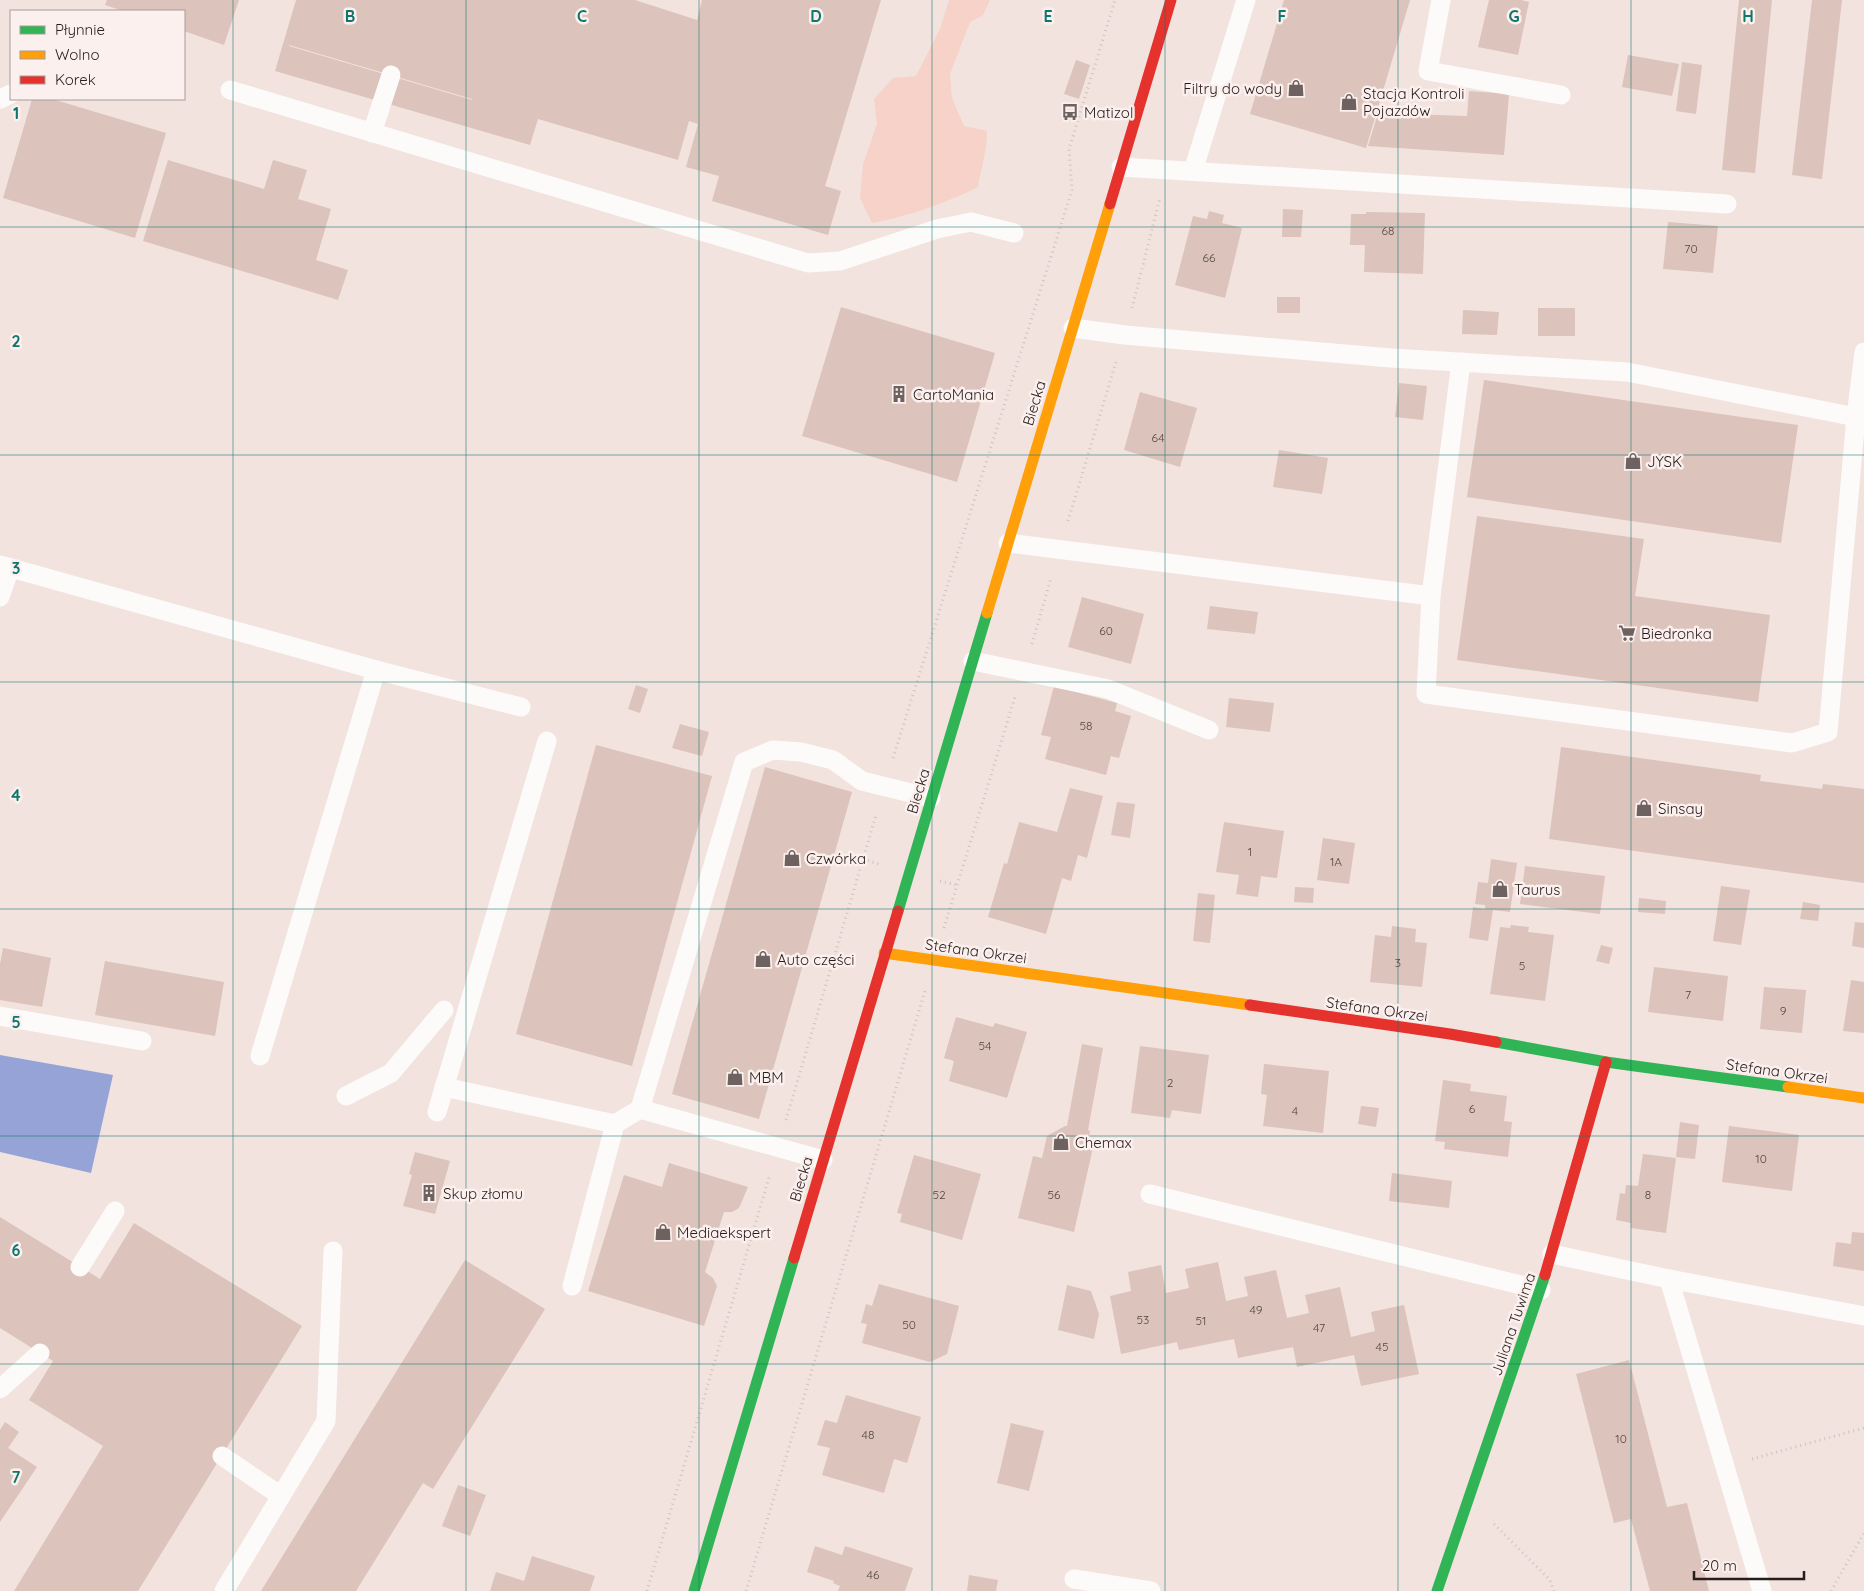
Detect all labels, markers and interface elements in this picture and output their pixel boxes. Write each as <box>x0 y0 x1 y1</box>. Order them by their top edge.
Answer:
text: B <box>345 6 355 26</box>
text: C <box>577 6 587 26</box>
text: D <box>810 6 822 26</box>
text: E <box>1043 6 1053 26</box>
text: F <box>1278 6 1287 26</box>
text: G <box>1508 6 1520 26</box>
text: H <box>1742 6 1754 26</box>
legend <box>10 10 185 100</box>
text: Płynnie <box>55 20 105 39</box>
text: Wolno <box>55 45 100 64</box>
text: Korek <box>55 70 96 89</box>
shop icon: Filtry do wody <box>1286 78 1306 98</box>
place label: Filtry do wody <box>1183 79 1282 98</box>
place label: Stacja Kontroli Pojazdów <box>1363 84 1464 120</box>
shop icon: Stacja Kontroli Pojazdów <box>1339 92 1359 112</box>
bus stop icon: Matizol <box>1060 102 1080 122</box>
text: 1 <box>13 103 19 123</box>
place label: Matizol <box>1084 103 1133 122</box>
house number: 68 <box>1382 223 1394 238</box>
house number: 70 <box>1684 241 1698 256</box>
house number: 66 <box>1203 250 1216 265</box>
text: 2 <box>11 331 21 351</box>
street label: Biecka <box>1018 378 1050 428</box>
building icon: CartoMania <box>889 384 909 404</box>
place label: CartoMania <box>913 385 994 404</box>
house number: 64 <box>1152 430 1164 445</box>
shop icon: JYSK <box>1623 451 1643 471</box>
place label: JYSK <box>1647 452 1682 471</box>
text: 3 <box>12 558 20 578</box>
house number: 60 <box>1099 623 1113 638</box>
supermarket icon: Biedronka <box>1617 623 1637 643</box>
place label: Biedronka <box>1641 624 1712 643</box>
house number: 58 <box>1079 718 1093 733</box>
street label: Biecka <box>902 766 934 816</box>
text: 4 <box>11 785 21 805</box>
shop icon: Sinsay <box>1634 798 1654 818</box>
place label: Sinsay <box>1658 799 1703 818</box>
house number: 1 <box>1248 844 1252 859</box>
shop icon: Czwórka <box>782 848 802 868</box>
place label: Czwórka <box>806 849 866 868</box>
house number: 1A <box>1330 854 1342 869</box>
shop icon: Taurus <box>1490 879 1510 899</box>
place label: Taurus <box>1514 880 1560 899</box>
street label: Stefana Okrzei <box>924 934 1028 968</box>
shop icon: Auto części <box>753 949 773 969</box>
place label: Auto części <box>777 950 855 969</box>
house number: 3 <box>1395 955 1401 970</box>
house number: 5 <box>1519 958 1525 973</box>
house number: 7 <box>1685 987 1691 1002</box>
street label: Stefana Okrzei <box>1325 992 1429 1026</box>
house number: 9 <box>1780 1003 1787 1018</box>
text: 5 <box>11 1012 21 1032</box>
house number: 54 <box>979 1038 991 1053</box>
street label: Stefana Okrzei <box>1725 1054 1829 1088</box>
shop icon: MBM <box>725 1067 745 1087</box>
place label: MBM <box>749 1068 784 1087</box>
house number: 2 <box>1167 1075 1174 1090</box>
house number: 6 <box>1469 1101 1476 1116</box>
house number: 4 <box>1292 1103 1298 1118</box>
shop icon: Chemax <box>1051 1132 1071 1152</box>
place label: Chemax <box>1075 1133 1132 1152</box>
house number: 10 <box>1755 1151 1767 1166</box>
street label: Biecka <box>785 1154 817 1204</box>
building icon: Skup złomu <box>419 1183 439 1203</box>
place label: Skup złomu <box>443 1184 523 1203</box>
house number: 52 <box>932 1187 946 1202</box>
house number: 56 <box>1048 1187 1061 1202</box>
house number: 8 <box>1645 1187 1651 1202</box>
shop icon: Mediaekspert <box>653 1222 673 1242</box>
place label: Mediaekspert <box>677 1223 771 1242</box>
text: 6 <box>12 1240 21 1260</box>
street label: Juliana Tuwima <box>1486 1270 1540 1378</box>
house number: 49 <box>1250 1302 1263 1317</box>
house number: 53 <box>1137 1312 1149 1327</box>
house number: 51 <box>1196 1313 1206 1328</box>
house number: 50 <box>902 1317 916 1332</box>
house number: 47 <box>1313 1320 1325 1335</box>
house number: 45 <box>1376 1339 1388 1354</box>
house number: 48 <box>862 1427 874 1442</box>
house number: 10 <box>1615 1431 1627 1446</box>
text: 7 <box>12 1467 21 1487</box>
scale bar <box>1694 1548 1804 1580</box>
text: 20 m <box>1702 1556 1737 1575</box>
house number: 46 <box>867 1567 880 1582</box>

